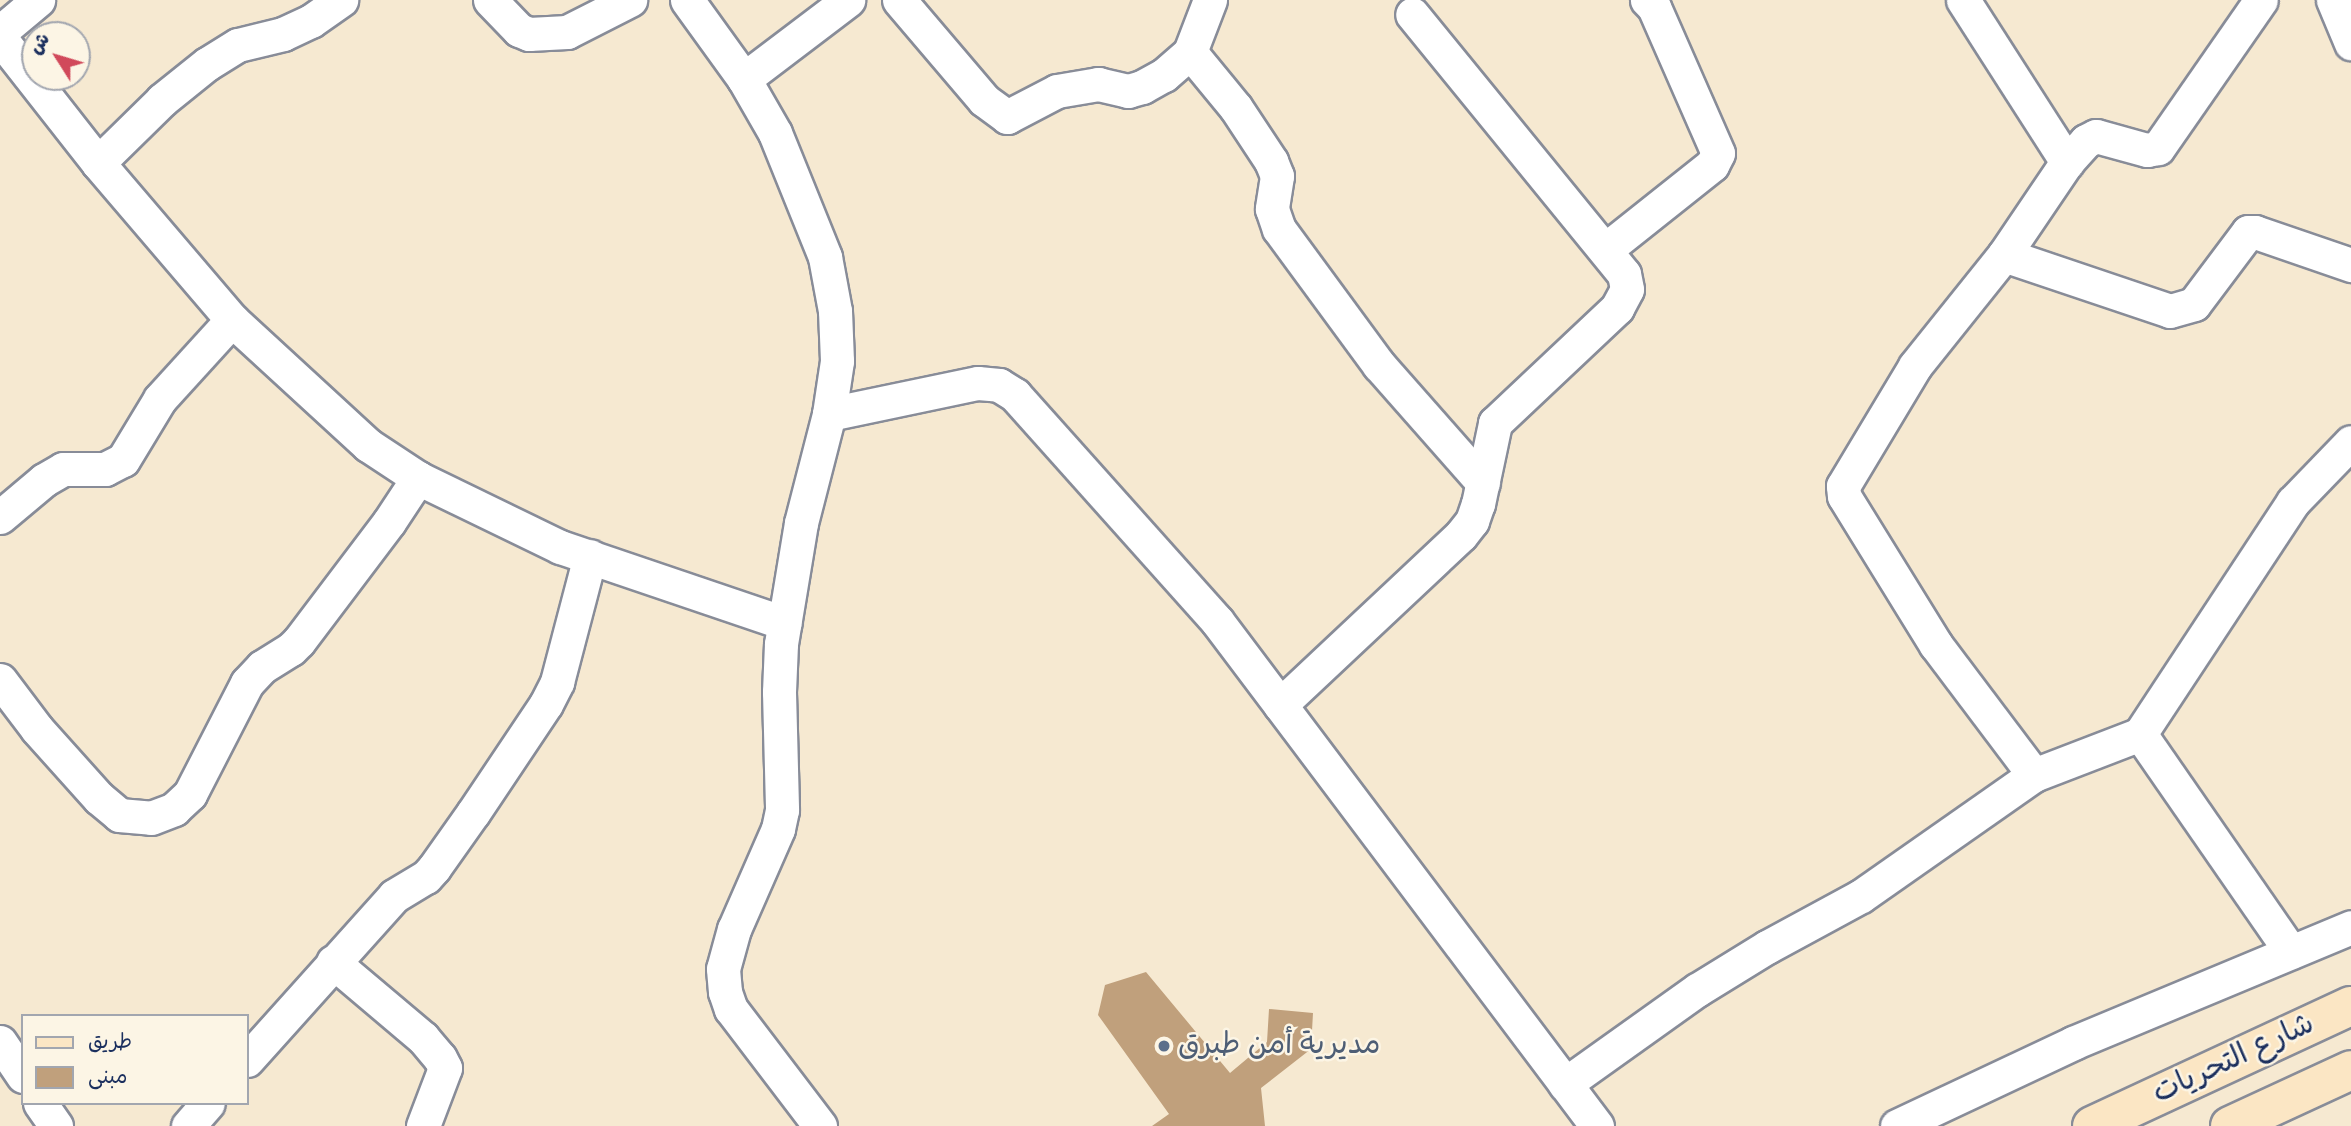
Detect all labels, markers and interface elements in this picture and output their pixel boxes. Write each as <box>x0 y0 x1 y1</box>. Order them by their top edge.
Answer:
north arrow <box>21 21 91 91</box>
text: ش <box>23 28 57 61</box>
street label: شارع التحريات <box>2148 1007 2320 1113</box>
legend <box>21 1014 248 1105</box>
text: طريق <box>88 1028 132 1058</box>
place label: مديرية أمن طبرق <box>1178 1028 1380 1064</box>
marker: مديرية أمن طبرق <box>1156 1038 1172 1054</box>
text: مبنى <box>88 1063 127 1093</box>

